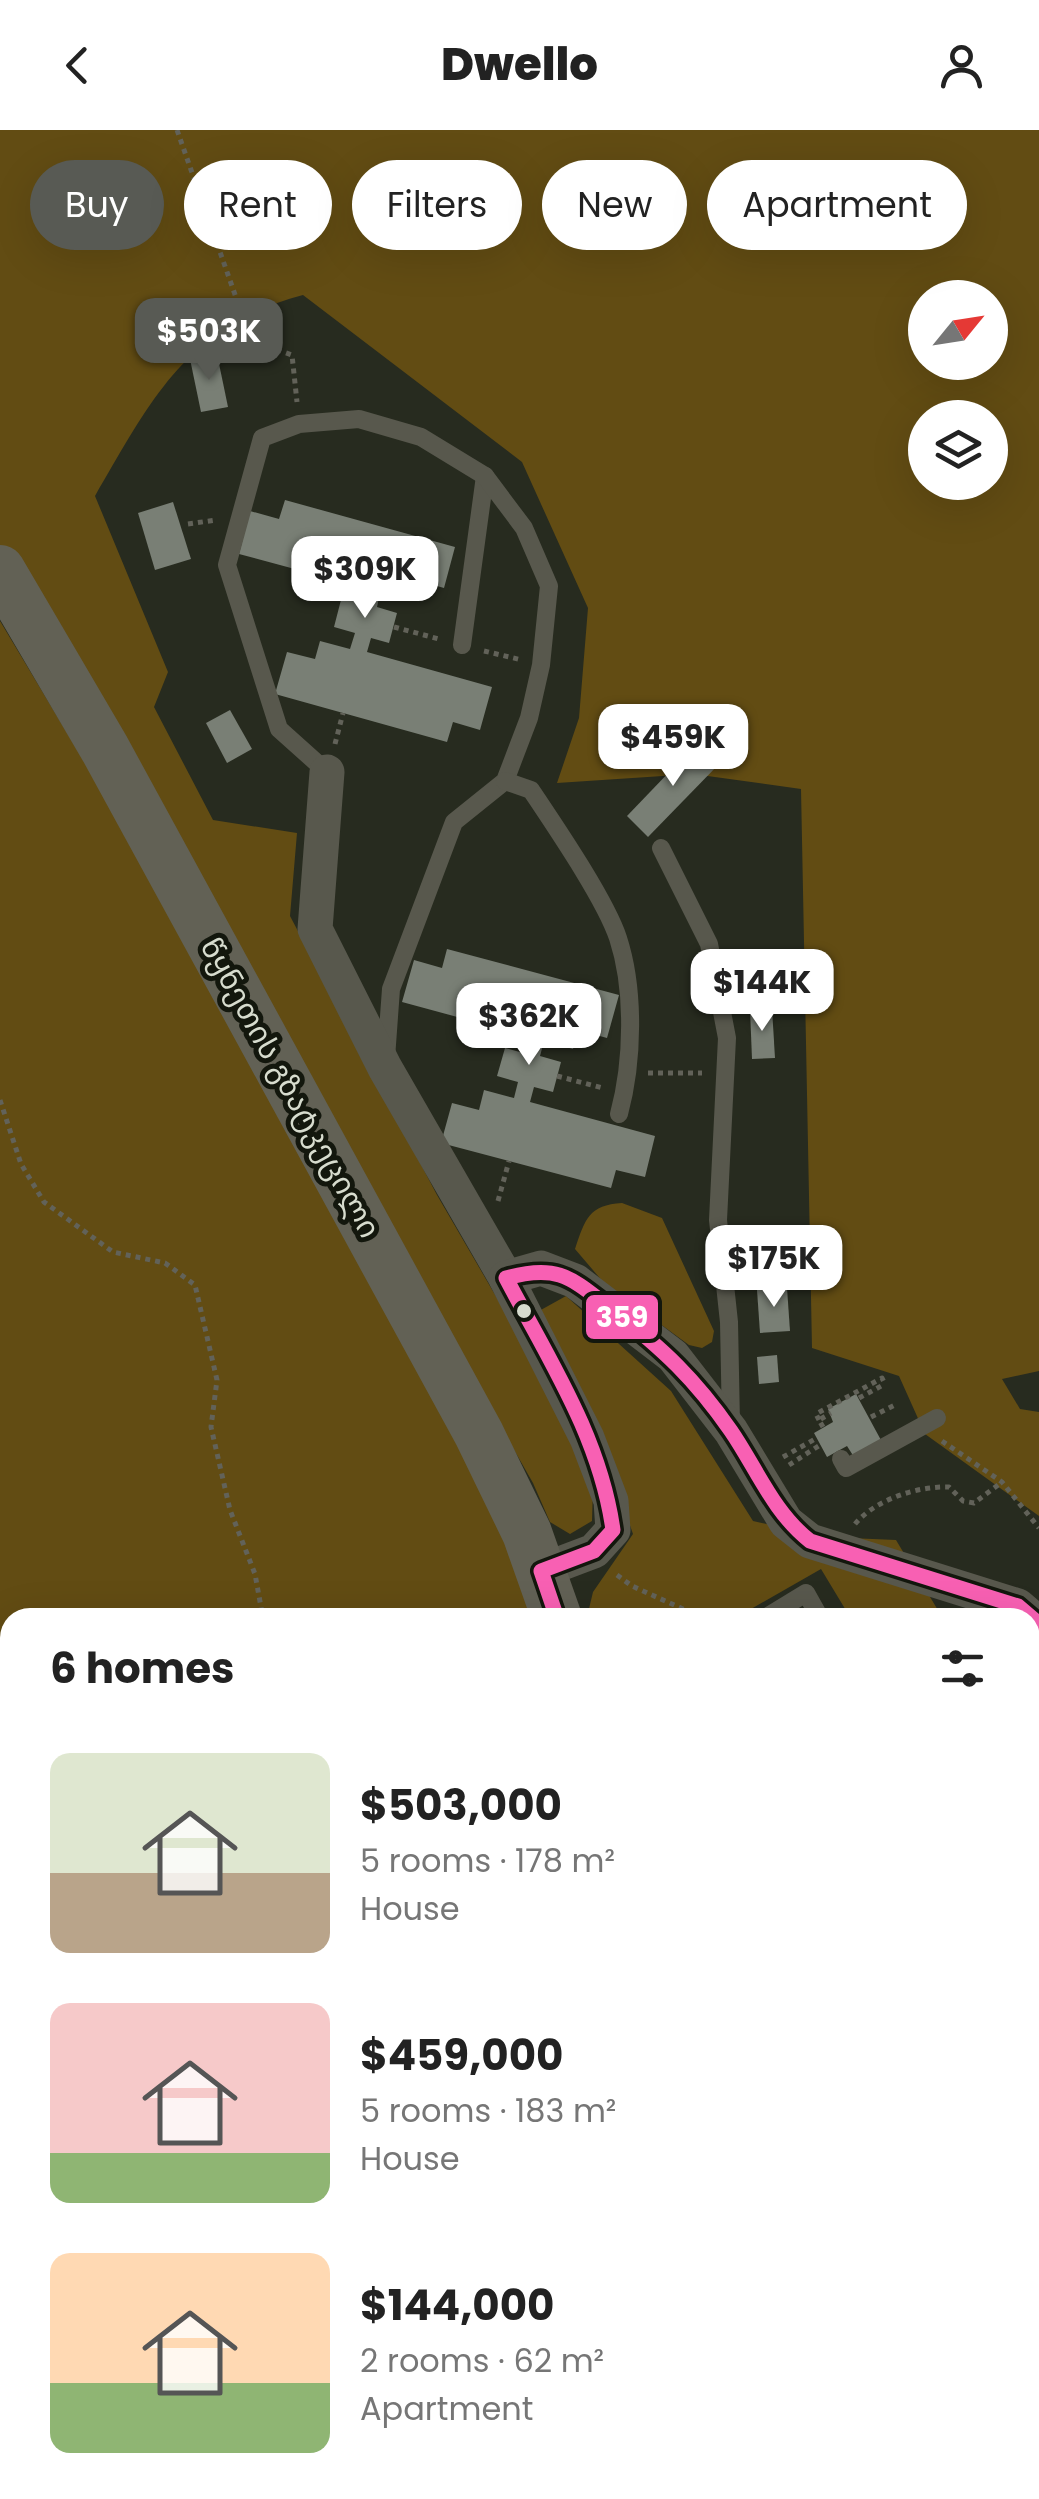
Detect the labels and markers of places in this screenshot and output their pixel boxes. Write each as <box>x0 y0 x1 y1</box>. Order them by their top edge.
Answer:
pin: $503K <box>139 298 279 383</box>
pin: $309K <box>295 536 435 621</box>
pin: $459K <box>603 704 743 789</box>
pin: $144K <box>692 949 832 1034</box>
pin: $362K <box>459 983 599 1068</box>
pin: $175K <box>704 1225 844 1310</box>
unlabelled marker <box>514 1301 534 1321</box>

